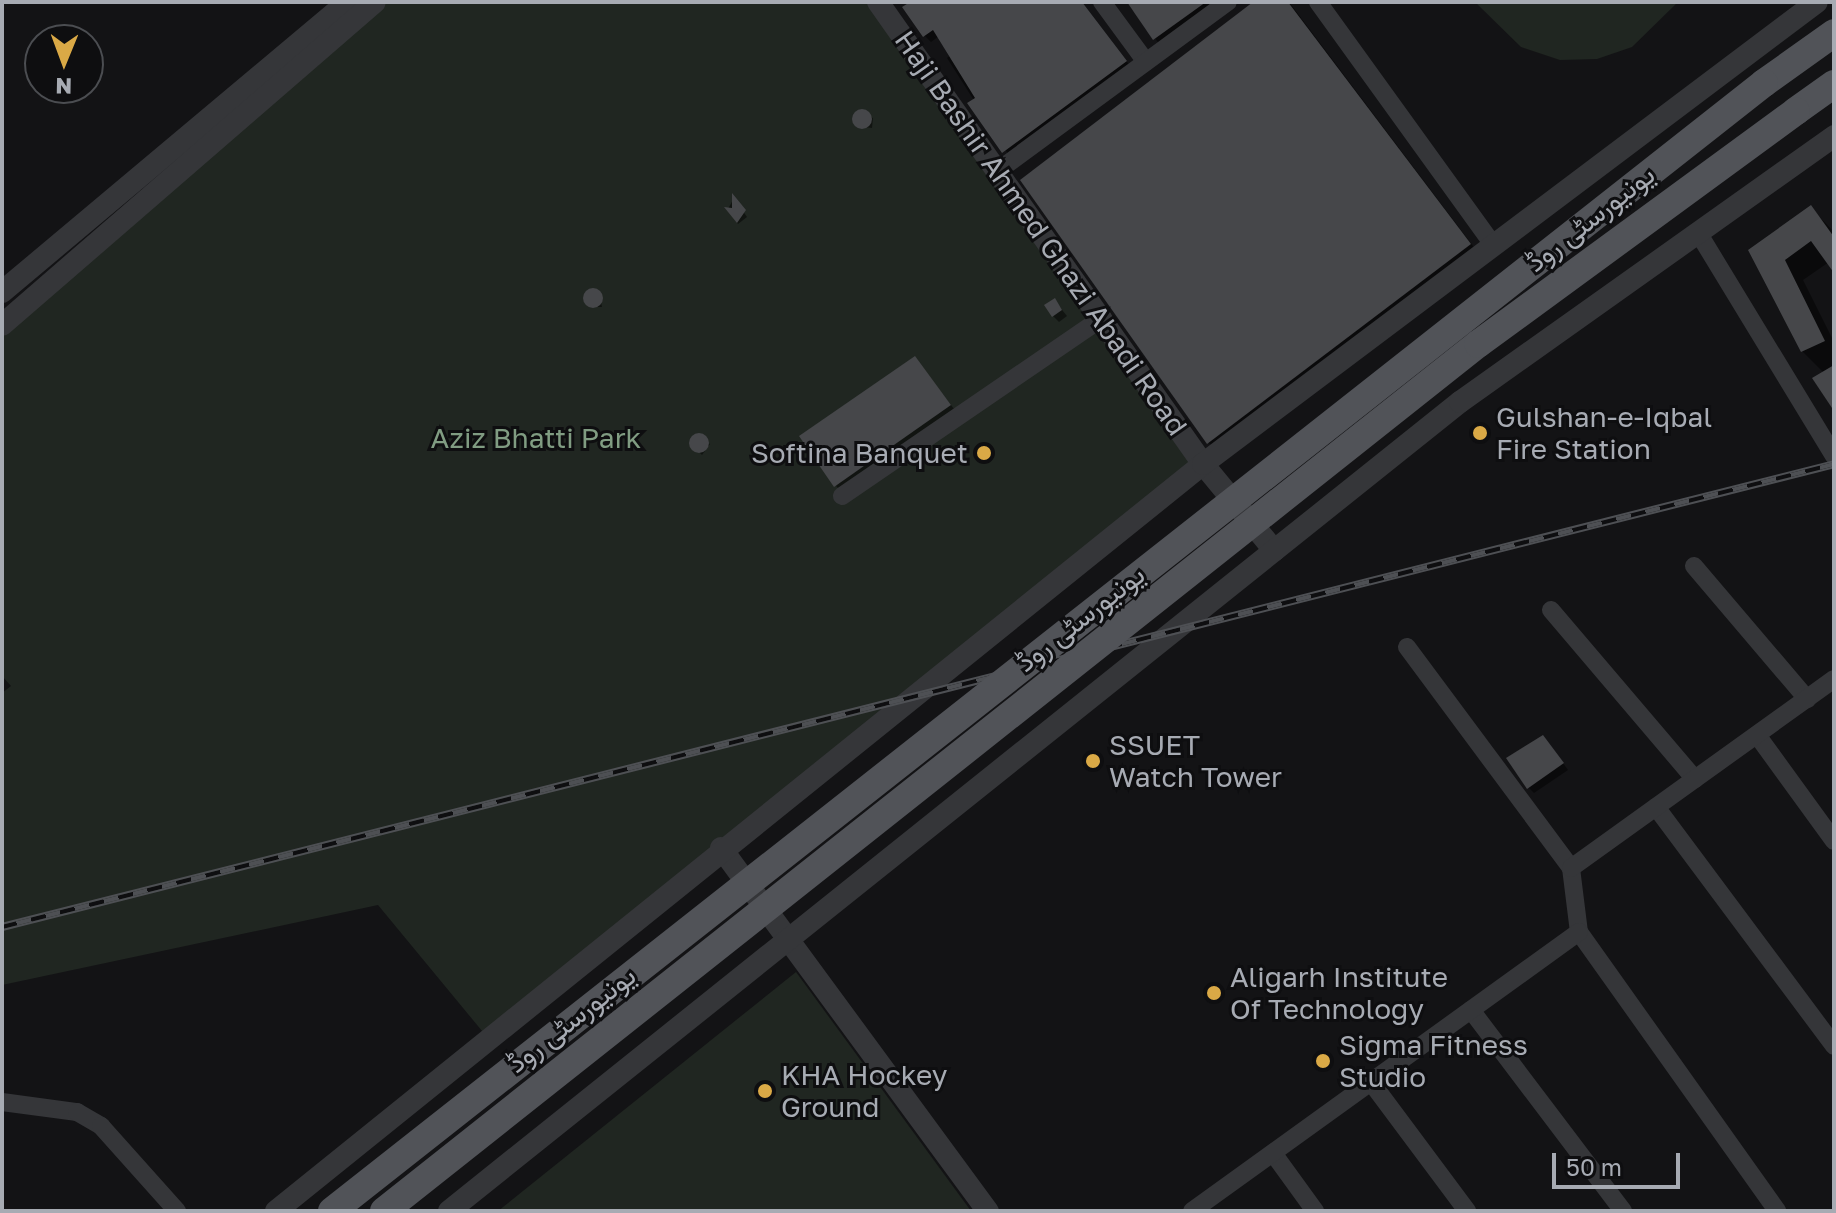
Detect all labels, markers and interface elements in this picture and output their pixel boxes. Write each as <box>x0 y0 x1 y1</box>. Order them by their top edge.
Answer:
north arrow <box>24 24 104 104</box>
street label: Haji Bashir Ahmed Ghazi Abadi Road <box>888 24 1194 442</box>
text: N <box>55 73 72 100</box>
street label: یونیورسٹی روڈ <box>1519 157 1661 279</box>
place label: Gulshan-e-Iqbal Fire Station <box>1496 400 1712 466</box>
park label: Aziz Bhatti Park <box>431 421 641 455</box>
marker: Gulshan-e-Iqbal Fire Station <box>1471 424 1489 442</box>
place label: Softina Banquet <box>751 436 968 470</box>
marker: Softina Banquet <box>975 444 993 462</box>
street label: یونیورسٹی روڈ <box>1009 557 1151 679</box>
place label: SSUET Watch Tower <box>1109 728 1282 794</box>
marker: SSUET Watch Tower <box>1084 752 1102 770</box>
street label: یونیورسٹی روڈ <box>500 958 642 1080</box>
place label: Aligarh Institute Of Technology <box>1230 960 1448 1026</box>
marker: Aligarh Institute Of Technology <box>1205 984 1223 1002</box>
place label: Sigma Fitness Studio <box>1339 1028 1528 1094</box>
marker: Sigma Fitness Studio <box>1314 1052 1332 1070</box>
place label: KHA Hockey Ground <box>781 1058 947 1124</box>
marker: KHA Hockey Ground <box>756 1082 774 1100</box>
scale bar <box>1556 1137 1684 1187</box>
text: 50 m <box>1566 1152 1622 1181</box>

